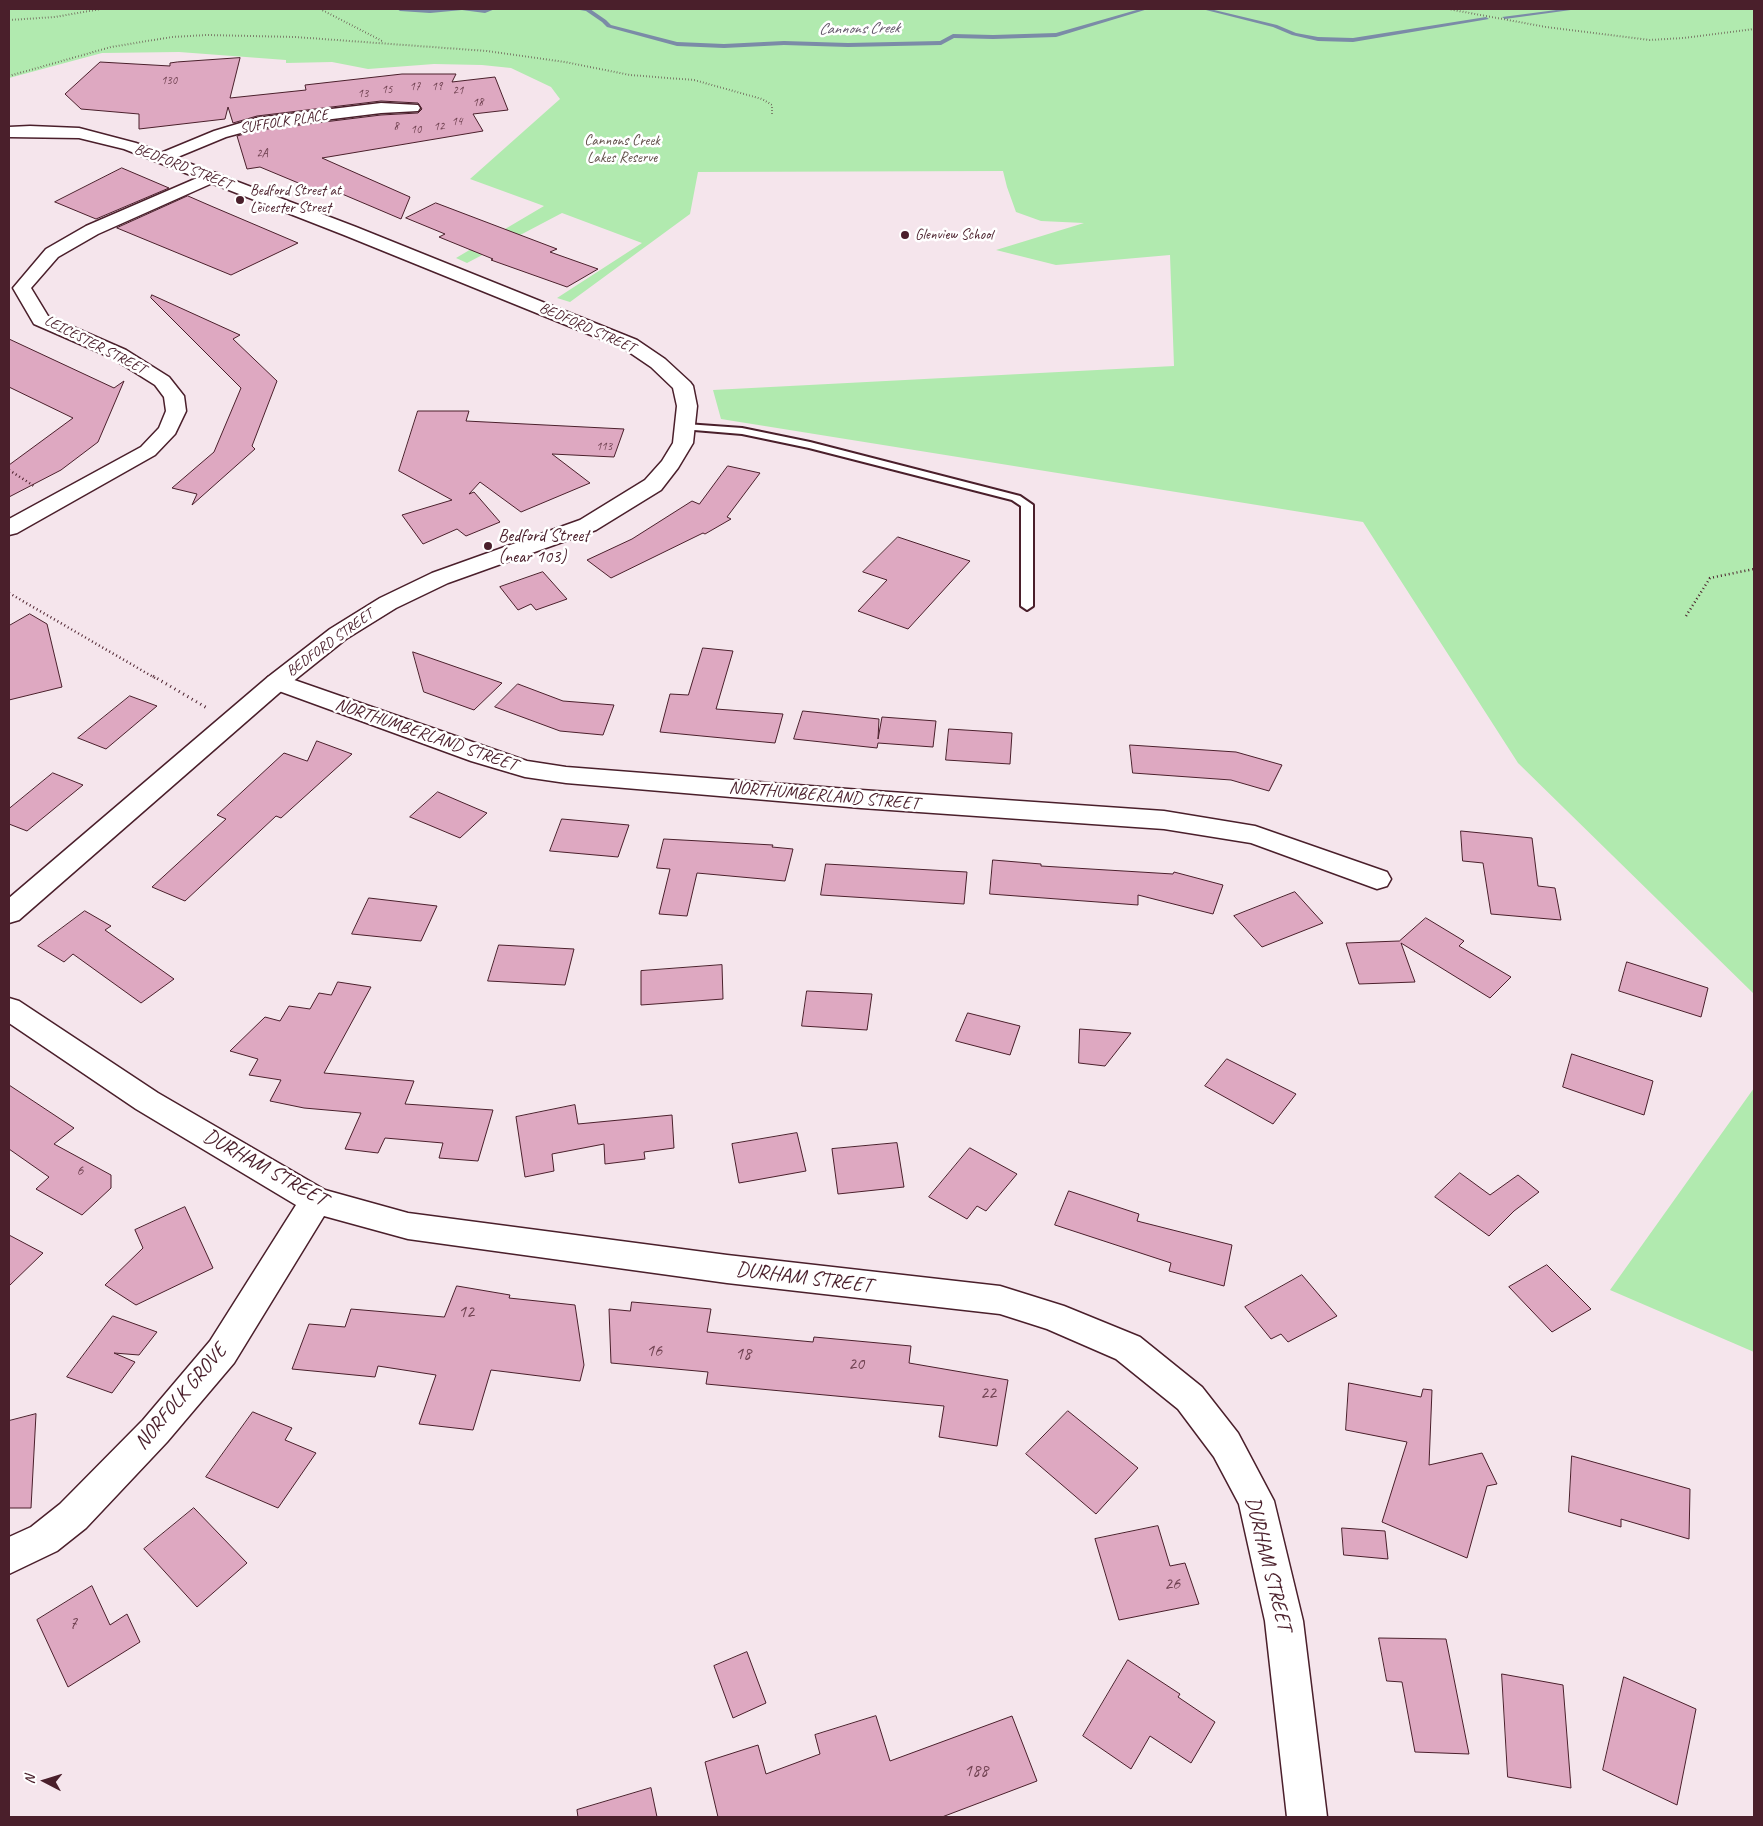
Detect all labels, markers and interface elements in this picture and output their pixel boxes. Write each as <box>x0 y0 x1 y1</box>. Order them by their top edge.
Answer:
water label: Cannons Creek <box>819 19 899 39</box>
house number: 130 <box>161 74 177 88</box>
house number: 17 <box>410 80 420 94</box>
house number: 19 <box>432 80 442 94</box>
house number: 15 <box>382 83 392 97</box>
house number: 21 <box>453 84 463 98</box>
house number: 13 <box>358 87 368 101</box>
house number: 18 <box>473 96 483 110</box>
street label: SUFFOLK PLACE <box>239 106 329 138</box>
house number: 14 <box>452 115 462 129</box>
house number: 8 <box>393 120 399 134</box>
house number: 12 <box>434 120 444 134</box>
house number: 10 <box>411 123 421 137</box>
park label: Cannons Creek Lakes Reserve <box>584 132 660 167</box>
street label: BEDFORD STREET <box>132 140 234 194</box>
house number: 2A <box>256 147 268 161</box>
place label: Bedford Street at Leicester Street <box>250 182 341 217</box>
marker: Bedford Street at Leicester Street <box>234 194 246 206</box>
place label: Glenview School <box>915 226 993 244</box>
marker: Glenview School <box>899 229 911 241</box>
street label: BEDFORD STREET <box>536 299 638 357</box>
street label: LEICESTER STREET <box>41 312 149 378</box>
house number: 113 <box>596 440 612 454</box>
place label: Bedford Street (near 103) <box>498 525 589 568</box>
marker: Bedford Street (near 103) <box>482 540 494 552</box>
street label: BEDFORD STREET <box>283 605 377 681</box>
street label: NORTHUMBERLAND STREET <box>332 694 520 776</box>
street label: NORTHUMBERLAND STREET <box>728 777 920 815</box>
street label: DURHAM STREET <box>199 1124 331 1212</box>
house number: 6 <box>77 1162 83 1180</box>
street label: DURHAM STREET <box>734 1257 874 1299</box>
house number: 12 <box>458 1301 474 1323</box>
street label: NORFOLK GROVE <box>129 1339 233 1455</box>
house number: 16 <box>646 1340 662 1362</box>
house number: 18 <box>735 1343 751 1365</box>
house number: 20 <box>848 1353 864 1375</box>
house number: 22 <box>980 1382 996 1404</box>
street label: DURHAM STREET <box>1239 1494 1297 1634</box>
house number: 26 <box>1164 1573 1180 1595</box>
house number: 7 <box>69 1613 77 1635</box>
north arrow <box>20 1756 70 1806</box>
house number: 188 <box>964 1760 988 1782</box>
text: N <box>21 1775 38 1785</box>

